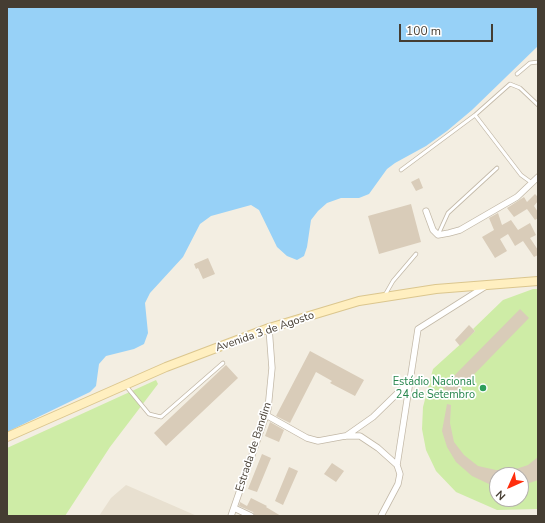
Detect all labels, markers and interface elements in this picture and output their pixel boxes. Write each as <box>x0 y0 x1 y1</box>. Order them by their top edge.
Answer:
scale bar <box>401 16 495 42</box>
text: 100 m <box>406 23 441 39</box>
street label: Avenida 3 de Agosto <box>214 309 316 355</box>
place label: Estádio Nacional 24 de Setembro <box>393 375 475 401</box>
marker: Estádio Nacional 24 de Setembro <box>478 383 488 393</box>
street label: Estrada de Bandim <box>233 401 275 493</box>
north arrow <box>489 467 529 507</box>
text: N <box>493 487 509 503</box>

